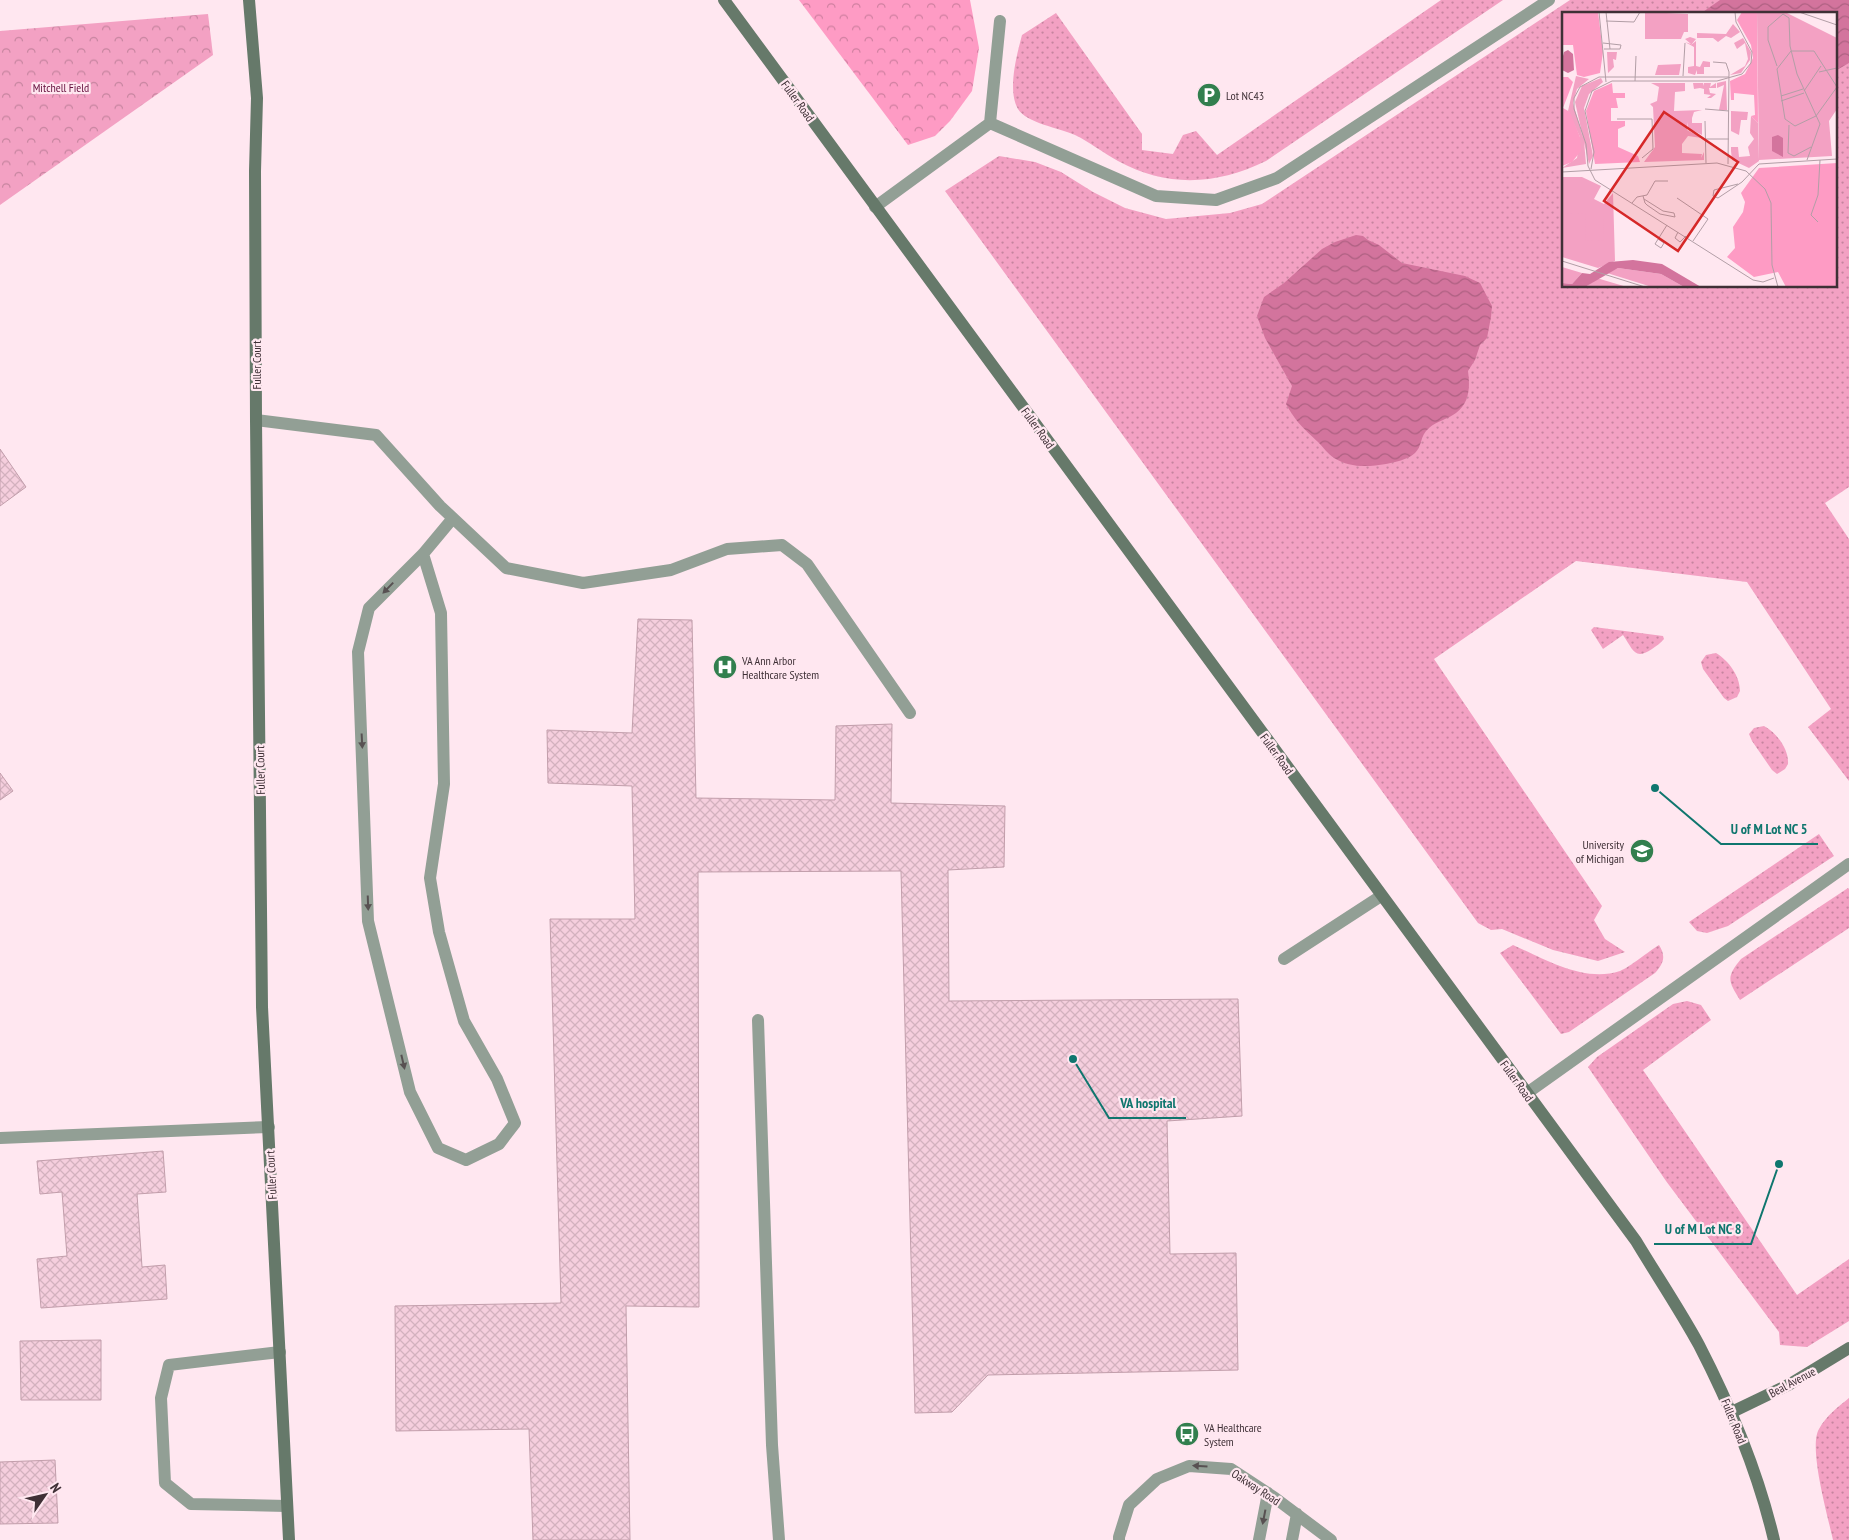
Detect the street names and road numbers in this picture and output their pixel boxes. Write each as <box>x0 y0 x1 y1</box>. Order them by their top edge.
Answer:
street label: Fuller Road <box>778 78 818 124</box>
street label: Fuller Court <box>249 340 264 389</box>
street label: Fuller Road <box>1018 405 1058 451</box>
street label: Fuller Road <box>1257 731 1297 777</box>
street label: Fuller Court <box>252 745 268 795</box>
street label: Fuller Road <box>1497 1058 1537 1104</box>
street label: Fuller Court <box>262 1149 280 1200</box>
street label: Beal Avenue <box>1766 1363 1818 1401</box>
street label: Fuller Road <box>1718 1396 1750 1446</box>
street label: Oakway Road <box>1229 1466 1283 1508</box>

